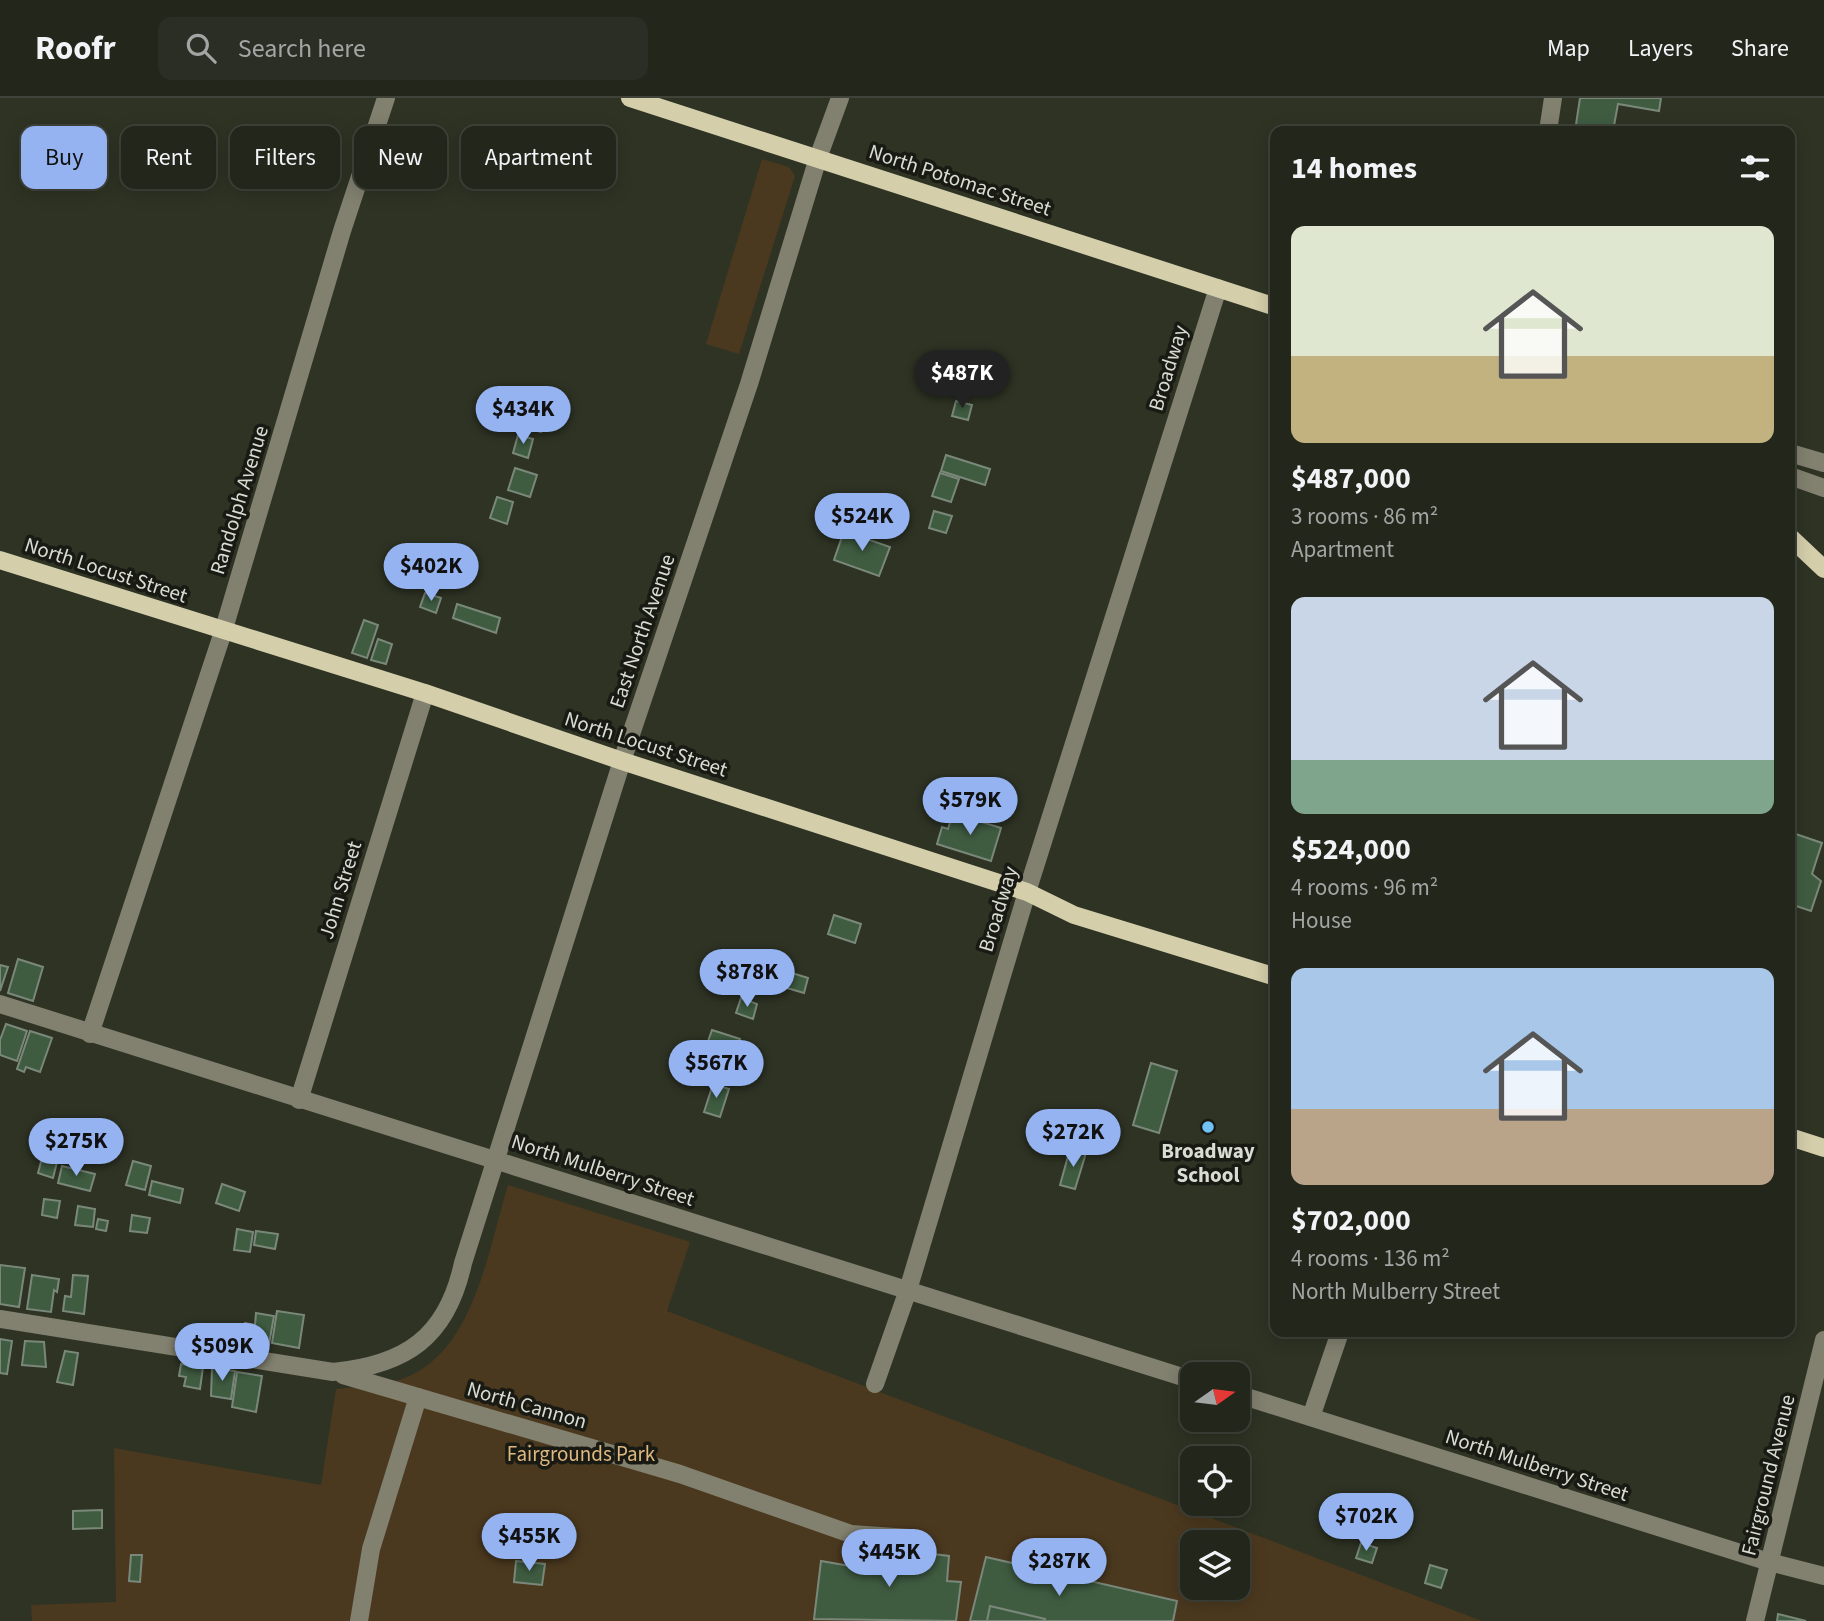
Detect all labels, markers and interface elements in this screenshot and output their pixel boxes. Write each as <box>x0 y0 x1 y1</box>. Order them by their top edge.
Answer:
search box <box>158 17 648 80</box>
text: Roofr <box>35 25 116 72</box>
icon: search <box>182 29 220 67</box>
text: Search here <box>238 30 366 67</box>
text: Map <box>1547 31 1590 66</box>
text: Layers <box>1628 31 1693 66</box>
text: Share <box>1731 31 1789 66</box>
chip: Buy <box>21 126 107 189</box>
chip: Rent <box>121 126 216 189</box>
chip: Filters <box>230 126 340 189</box>
chip: New <box>354 126 447 189</box>
chip: Apartment <box>461 126 616 189</box>
street label: North Potomac Street <box>865 136 1055 224</box>
text: 14 homes <box>1291 147 1417 190</box>
icon: filters <box>1736 149 1774 187</box>
icon: home <box>1470 271 1596 397</box>
street label: Broadway <box>1141 321 1195 414</box>
pin: $487K <box>913 350 1011 410</box>
text: $487K <box>931 356 993 389</box>
pin: $434K <box>474 386 572 446</box>
text: $434K <box>492 392 554 425</box>
street label: Randolph Avenue <box>202 422 276 578</box>
text: $487,000 <box>1291 457 1411 500</box>
pin: $524K <box>813 494 911 553</box>
text: $524K <box>831 499 893 532</box>
text: 3 rooms · 86 m² <box>1291 500 1438 533</box>
street label: North Locust Street <box>21 530 191 610</box>
text: Apartment <box>1291 533 1394 566</box>
pin: $402K <box>382 544 480 603</box>
text: $402K <box>400 549 462 582</box>
street label: East North Avenue <box>602 550 682 712</box>
icon: home <box>1470 642 1596 768</box>
street label: North Locust Street <box>561 704 731 784</box>
pin: $579K <box>921 778 1019 837</box>
text: $579K <box>939 783 1001 816</box>
text: $524,000 <box>1291 828 1411 871</box>
street label: John Street <box>311 837 369 943</box>
street label: Broadway <box>971 862 1025 955</box>
text: 4 rooms · 96 m² <box>1291 871 1438 904</box>
text: House <box>1291 904 1352 937</box>
pin: $878K <box>698 950 796 1009</box>
text: $878K <box>716 955 778 988</box>
icon: home <box>1470 1013 1596 1139</box>
pin: $567K <box>667 1040 765 1100</box>
text: $567K <box>685 1046 747 1079</box>
pin: $272K <box>1024 1110 1122 1169</box>
text: $272K <box>1042 1115 1104 1148</box>
pin: $275K <box>27 1118 125 1178</box>
marker: Broadway School <box>1200 1119 1216 1135</box>
text: $275K <box>45 1124 107 1157</box>
street label: North Mulberry Street <box>508 1126 698 1214</box>
place label: Broadway School <box>1161 1136 1255 1190</box>
text: $702,000 <box>1291 1199 1411 1242</box>
text: 4 rooms · 136 m² <box>1291 1242 1450 1275</box>
text: North Mulberry Street <box>1291 1275 1500 1308</box>
pin: $509K <box>173 1324 271 1383</box>
text: $509K <box>191 1329 253 1362</box>
north arrow <box>1180 1362 1250 1432</box>
map controls <box>1180 1362 1250 1600</box>
street label: North Cannon <box>464 1374 590 1436</box>
street label: Fairground Avenue <box>1733 1391 1803 1559</box>
street label: North Mulberry Street <box>1442 1421 1632 1509</box>
park label: Fairgrounds Park <box>507 1439 656 1469</box>
button: locate <box>1180 1446 1250 1516</box>
pin: $702K <box>1317 1494 1415 1553</box>
text: $702K <box>1335 1499 1397 1532</box>
pin: $455K <box>480 1514 578 1573</box>
text: $455K <box>498 1519 560 1552</box>
pin: $445K <box>840 1530 938 1589</box>
button: layers <box>1180 1530 1250 1600</box>
text: $445K <box>858 1535 920 1568</box>
pin: $287K <box>1010 1538 1108 1598</box>
text: $287K <box>1028 1544 1090 1577</box>

